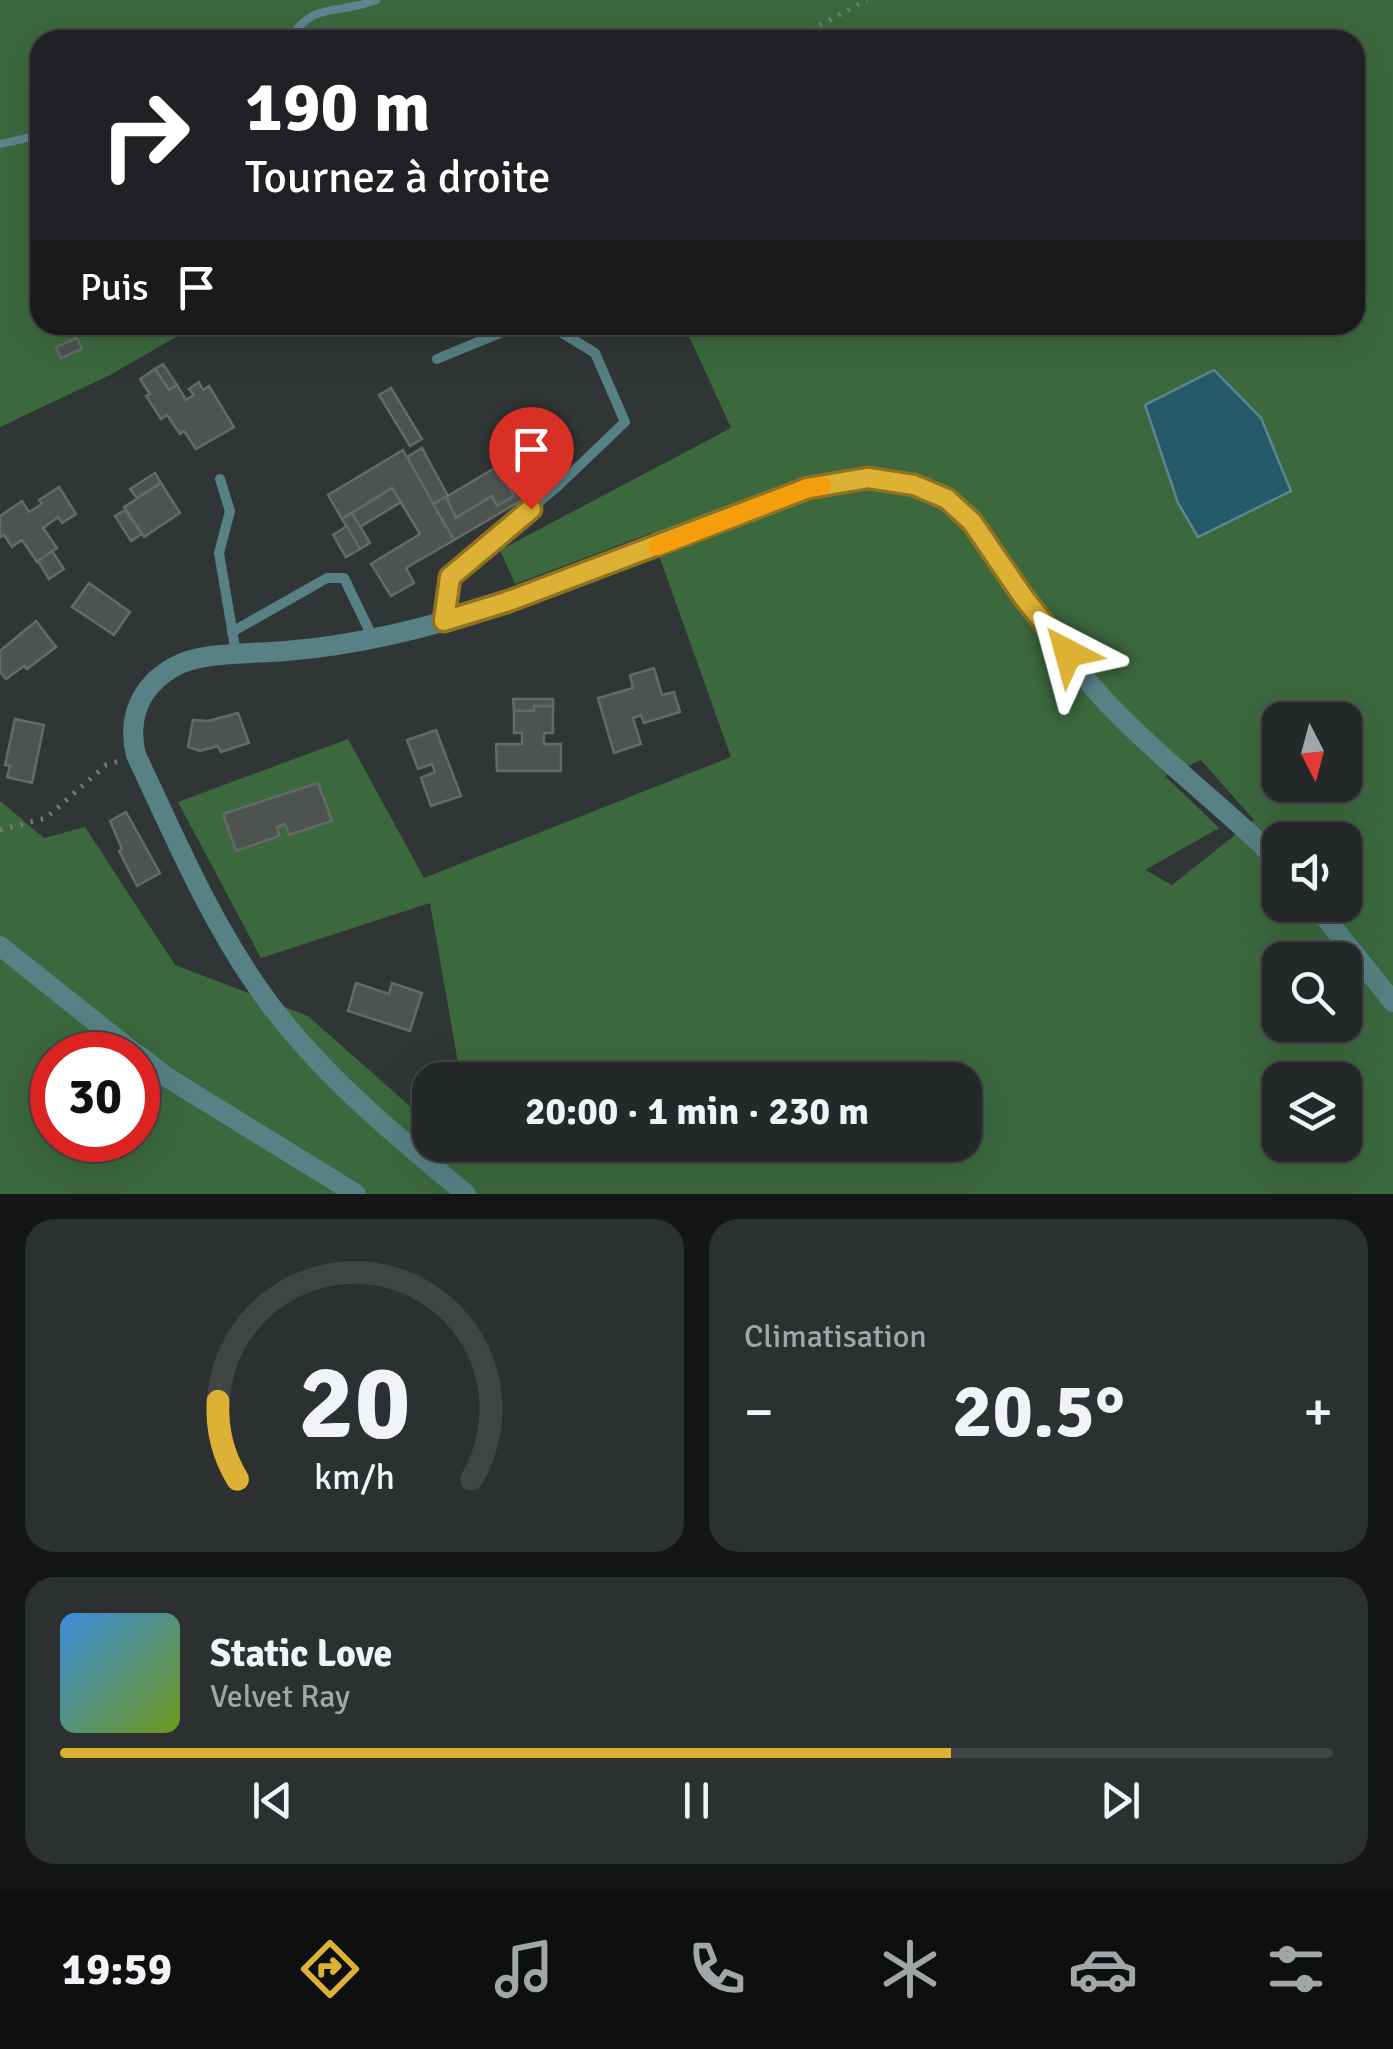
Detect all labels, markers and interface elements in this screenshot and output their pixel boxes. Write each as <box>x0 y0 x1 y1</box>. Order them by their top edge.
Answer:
text: 190 m <box>245 64 430 150</box>
icon: right <box>80 70 210 200</box>
text: Tournez à droite <box>245 150 551 205</box>
icon: arrive <box>169 260 224 315</box>
text: Puis <box>80 264 149 311</box>
pin <box>489 407 574 510</box>
icon: arrive <box>504 422 559 477</box>
position arrow <box>1016 601 1120 705</box>
north arrow <box>1262 702 1362 802</box>
map controls <box>1262 702 1362 1162</box>
button: sound <box>1262 822 1362 922</box>
button: search <box>1262 942 1362 1042</box>
speed limit sign: 30 <box>30 1032 160 1162</box>
button: layers <box>1262 1062 1362 1162</box>
text: 20:00 · 1 min · 230 m <box>525 1088 869 1135</box>
text: Climatisation <box>744 1317 927 1356</box>
text: 20 <box>298 1339 411 1467</box>
text: 20.5° <box>952 1365 1125 1458</box>
text: − <box>744 1378 774 1446</box>
text: + <box>1303 1378 1333 1446</box>
text: km/h <box>314 1455 395 1499</box>
text: Static Love <box>210 1630 392 1677</box>
text: Velvet Ray <box>210 1677 350 1716</box>
icon: previous <box>245 1773 300 1828</box>
icon: pause <box>669 1773 724 1828</box>
icon: next <box>1093 1773 1148 1828</box>
icon: directions <box>295 1934 365 2004</box>
icon: music <box>489 1934 559 2004</box>
icon: phone <box>682 1934 752 2004</box>
icon: climate <box>875 1934 945 2004</box>
icon: car <box>1068 1934 1138 2004</box>
icon: filters <box>1261 1934 1331 2004</box>
text: 19:59 <box>62 1942 172 1997</box>

